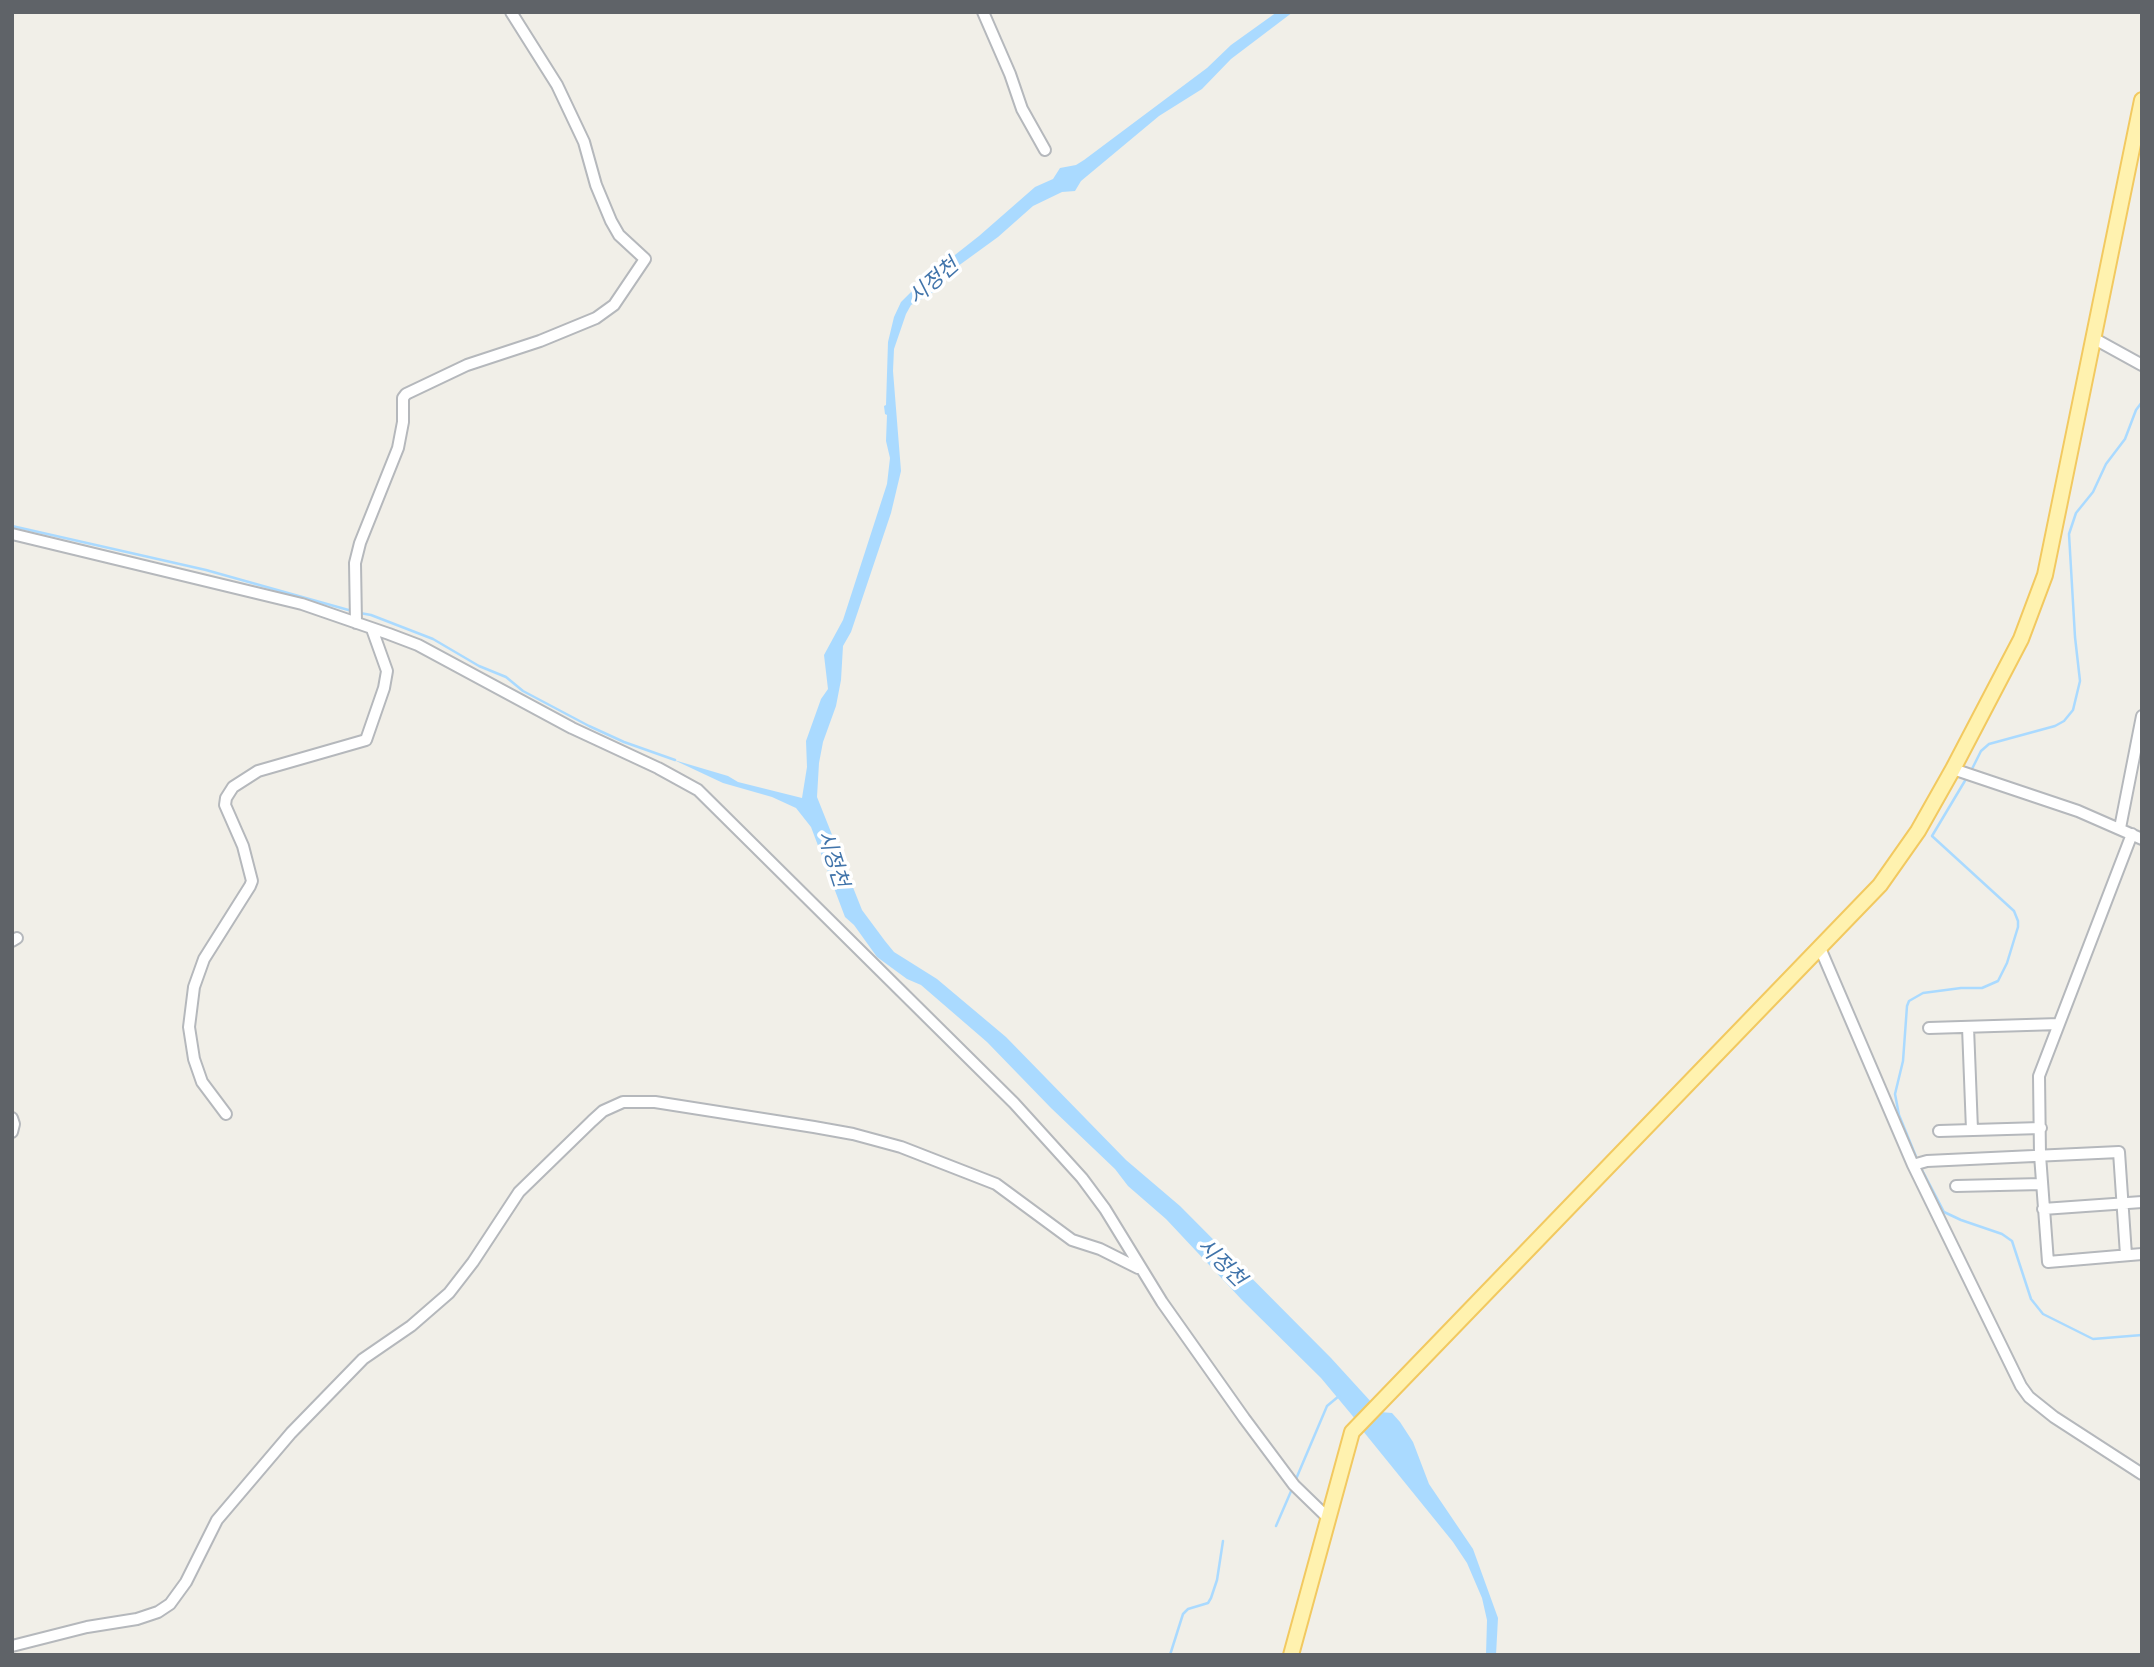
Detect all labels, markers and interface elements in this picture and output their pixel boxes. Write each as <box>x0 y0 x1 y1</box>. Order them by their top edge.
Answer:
water label: 시정천 <box>904 253 964 311</box>
water label: 시정천 <box>811 828 853 890</box>
water label: 시정천 <box>1192 1234 1250 1292</box>

